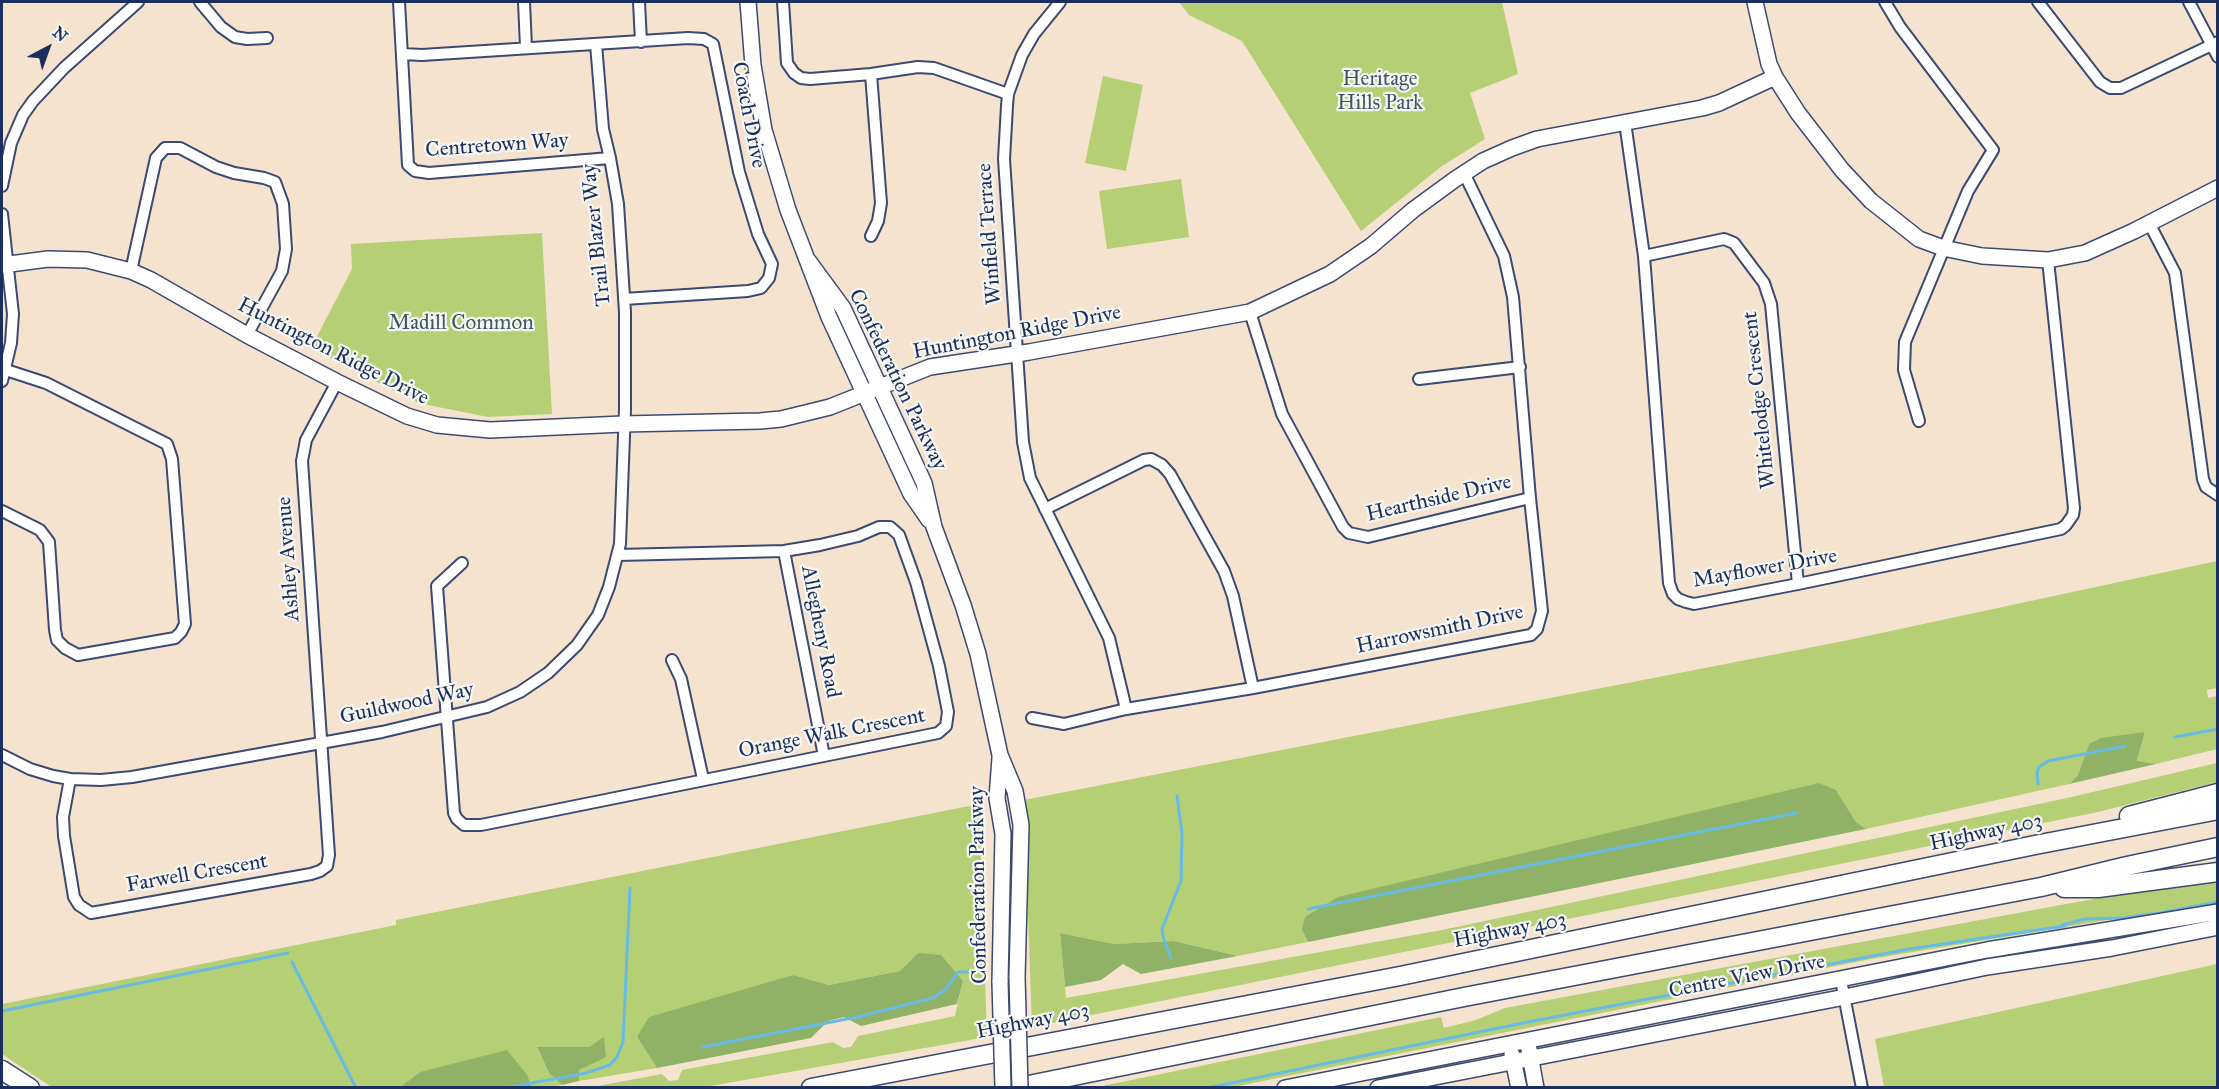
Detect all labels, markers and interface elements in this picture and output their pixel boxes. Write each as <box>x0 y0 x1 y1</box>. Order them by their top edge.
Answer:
north arrow <box>18 18 78 78</box>
text: N <box>49 22 71 46</box>
street label: Coach Drive <box>725 60 771 170</box>
park label: Heritage Hills Park <box>1337 67 1423 117</box>
street label: Centretown Way <box>425 128 569 164</box>
street label: Trail Blazer Way <box>577 162 617 308</box>
street label: Winfield Terrace <box>972 162 1008 306</box>
street label: Confederation Parkway <box>842 286 952 474</box>
street label: Huntington Ridge Drive <box>233 293 433 411</box>
street label: Huntington Ridge Drive <box>911 300 1123 366</box>
street label: Whitelodge Crescent <box>1738 310 1782 490</box>
park label: Madill Common <box>388 311 534 337</box>
street label: Hearthside Drive <box>1364 470 1514 528</box>
street label: Ashley Avenue <box>272 496 306 622</box>
street label: Mayflower Drive <box>1691 544 1839 594</box>
street label: Allegheny Road <box>795 564 845 700</box>
street label: Harrowsmith Drive <box>1354 600 1526 660</box>
street label: Guildwood Way <box>338 678 476 730</box>
street label: Orange Walk Crescent <box>736 704 928 764</box>
street label: Confederation Parkway <box>965 786 993 984</box>
street label: Highway 403 <box>1928 809 2044 857</box>
street label: Farwell Crescent <box>124 849 270 899</box>
street label: Highway 403 <box>1452 908 1568 954</box>
street label: Centre View Drive <box>1667 949 1827 1005</box>
street label: Highway 403 <box>975 999 1091 1045</box>

